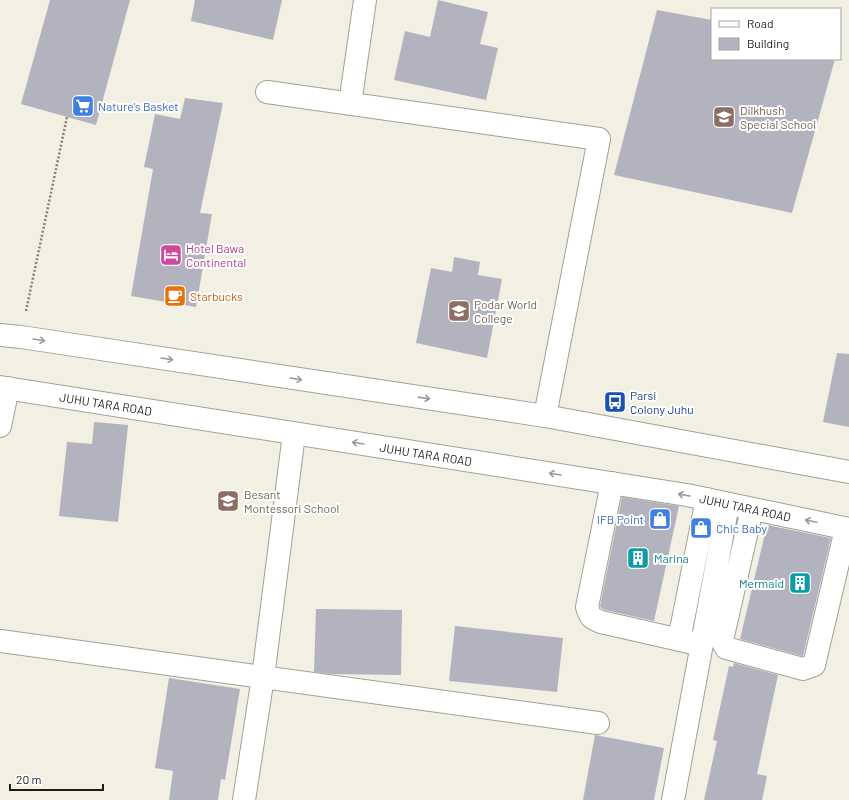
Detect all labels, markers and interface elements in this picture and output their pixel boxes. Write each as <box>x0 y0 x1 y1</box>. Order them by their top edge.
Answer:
legend <box>711 8 841 60</box>
text: Road <box>747 16 774 30</box>
text: Building <box>747 36 789 50</box>
supermarket icon: Nature's Basket <box>70 93 96 119</box>
place label: Nature's Basket <box>98 99 179 113</box>
place label: Dilkhush Special School <box>740 103 816 131</box>
school or university icon: Dilkhush Special School <box>711 104 737 130</box>
place label: Hotel Bawa Continental <box>186 241 246 269</box>
hotel icon: Hotel Bawa Continental <box>158 242 184 268</box>
cafe icon: Starbucks <box>162 283 188 309</box>
place label: Starbucks <box>190 289 243 303</box>
place label: Podar World College <box>474 297 537 325</box>
school or university icon: Podar World College <box>446 298 472 324</box>
one-way arrow <box>32 336 45 344</box>
one-way arrow <box>160 355 173 363</box>
one-way arrow <box>289 375 302 383</box>
place label: Parsi Colony Juhu <box>630 388 694 416</box>
street label: JUHU TARA ROAD <box>59 389 153 418</box>
bus stop icon: Parsi Colony Juhu <box>602 389 628 415</box>
one-way arrow <box>417 394 430 402</box>
one-way arrow <box>352 439 365 447</box>
street label: JUHU TARA ROAD <box>379 440 473 468</box>
one-way arrow <box>549 470 562 478</box>
place label: Besant Montessori School <box>244 487 339 515</box>
school or university icon: Besant Montessori School <box>215 488 241 514</box>
one-way arrow <box>678 490 691 498</box>
street label: JUHU TARA ROAD <box>698 491 792 524</box>
shop icon: IFB Point <box>647 506 673 532</box>
place label: IFB Point <box>597 512 644 526</box>
shop icon: Chic Baby <box>688 515 714 541</box>
one-way arrow <box>805 517 818 525</box>
place label: Chic Baby <box>716 521 767 535</box>
building icon: Marina <box>625 545 651 571</box>
place label: Marina <box>654 551 689 565</box>
building icon: Mermaid <box>787 570 813 596</box>
place label: Mermaid <box>739 576 784 590</box>
scale bar <box>10 766 103 792</box>
text: 20 m <box>16 772 42 786</box>

